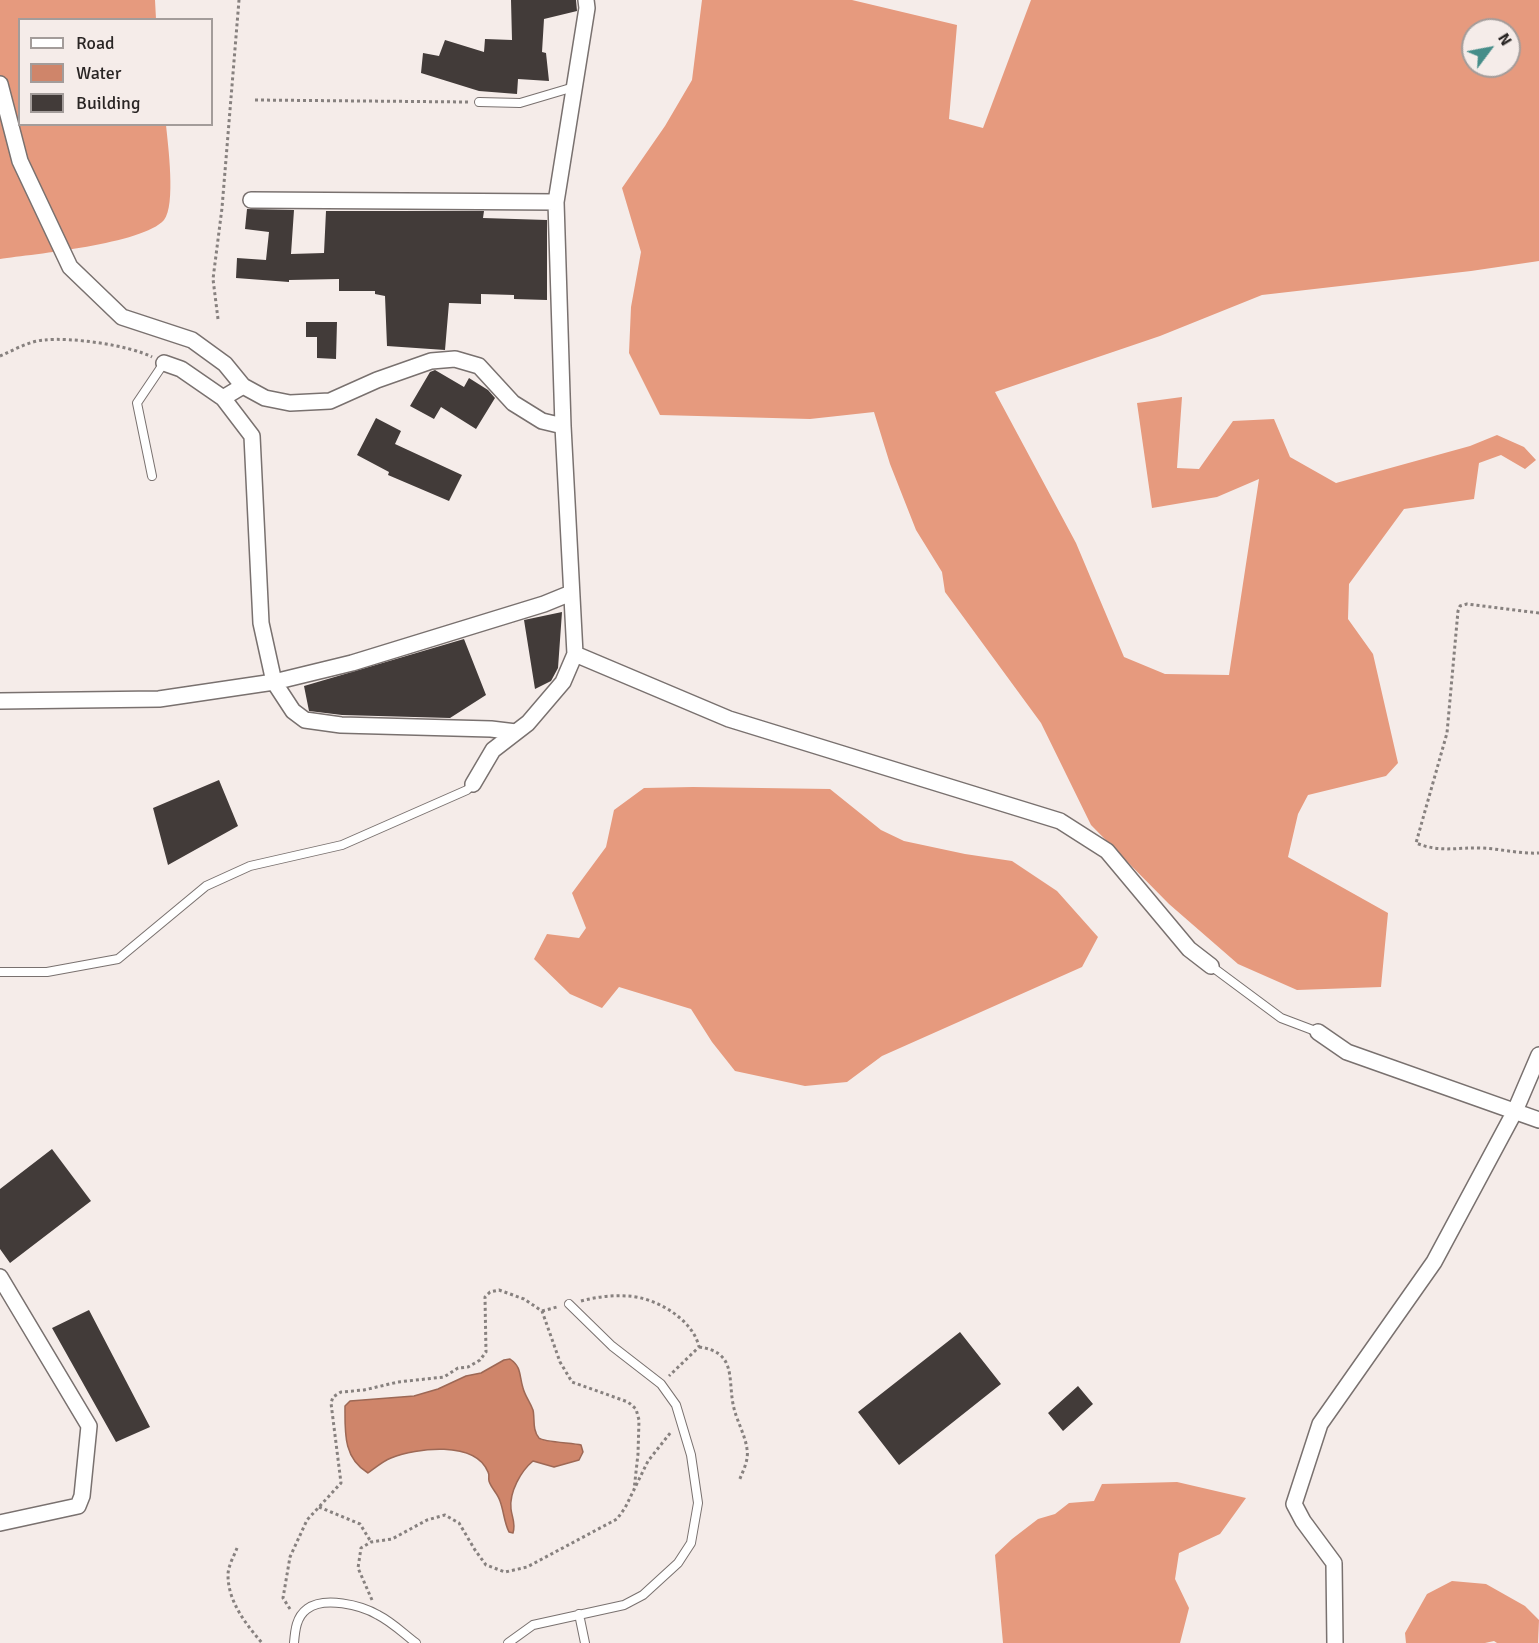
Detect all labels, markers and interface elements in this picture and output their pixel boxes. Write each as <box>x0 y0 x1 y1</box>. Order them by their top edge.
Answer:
legend <box>18 18 213 126</box>
north arrow <box>1461 18 1521 78</box>
text: N <box>1493 29 1516 50</box>
text: Road <box>76 32 115 54</box>
text: Water <box>76 62 121 84</box>
text: Building <box>76 92 140 114</box>

